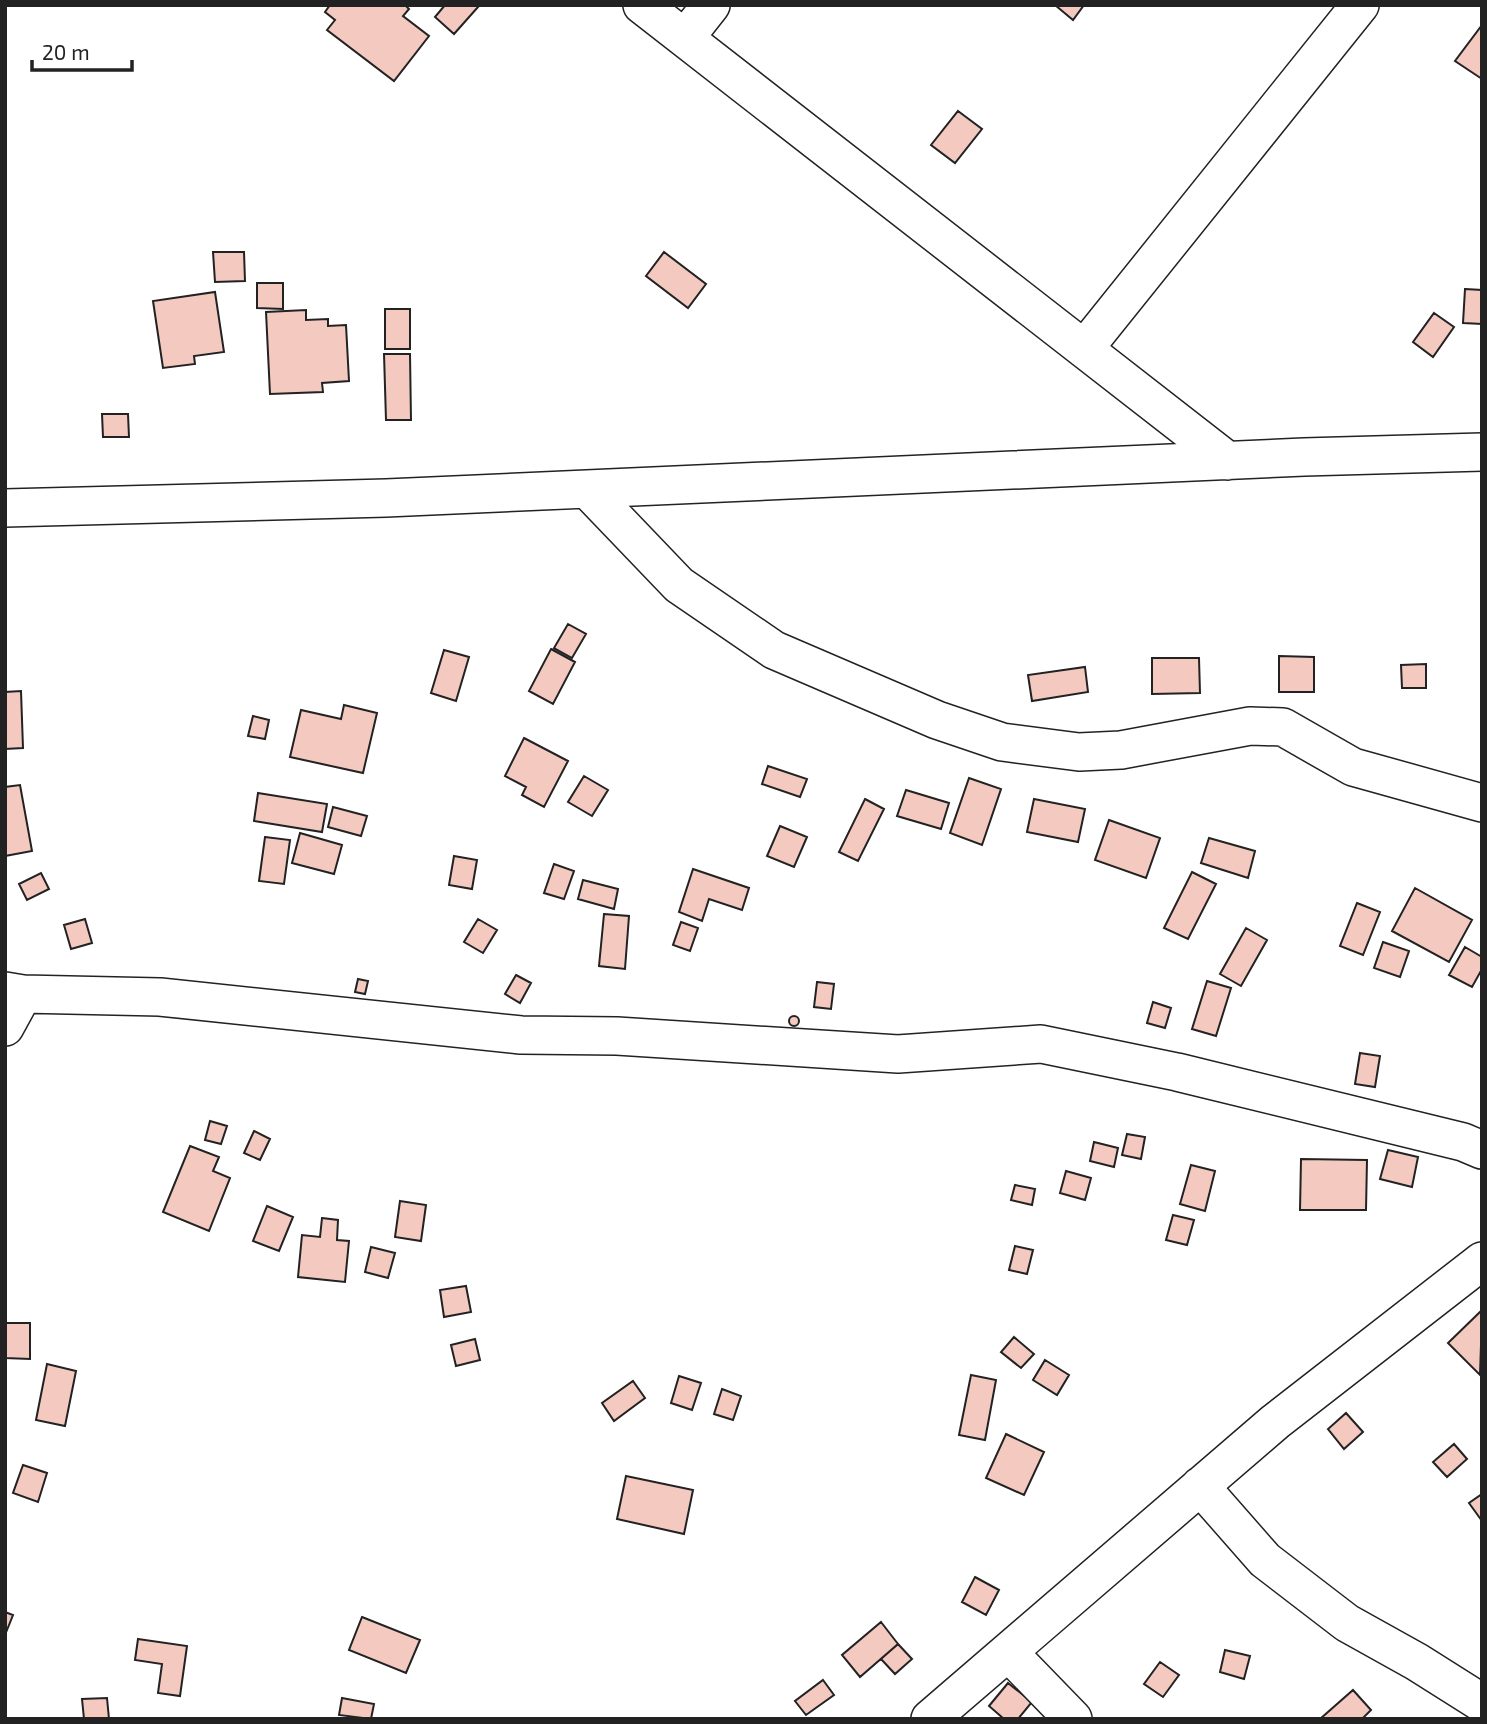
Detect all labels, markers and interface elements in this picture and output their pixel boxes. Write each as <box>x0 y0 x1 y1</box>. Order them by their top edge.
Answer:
scale bar <box>32 28 131 72</box>
text: 20 m <box>42 39 90 64</box>

